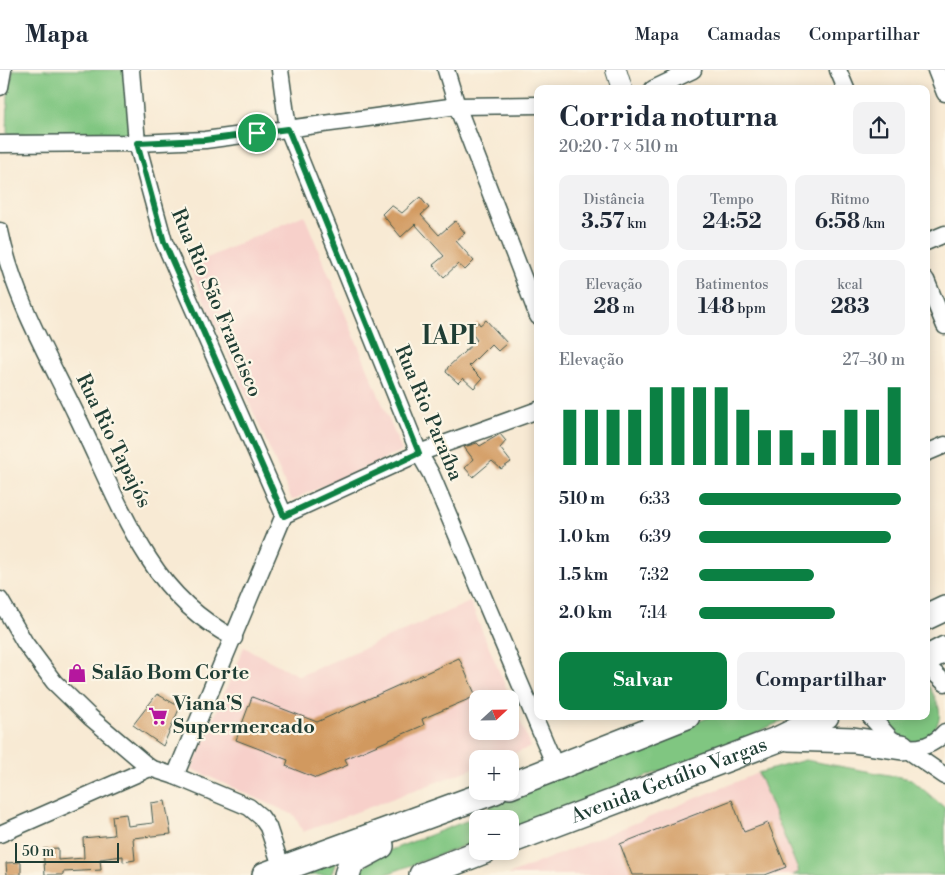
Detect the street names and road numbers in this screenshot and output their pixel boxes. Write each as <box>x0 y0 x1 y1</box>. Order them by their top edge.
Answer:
street label: Rua Rio São Francisco <box>165 205 267 401</box>
street label: Rua Rio Paraíba <box>388 341 468 485</box>
street label: Rua Rio Tapajós <box>70 370 156 512</box>
street label: Avenida Getúlio Vargas <box>566 732 771 830</box>

